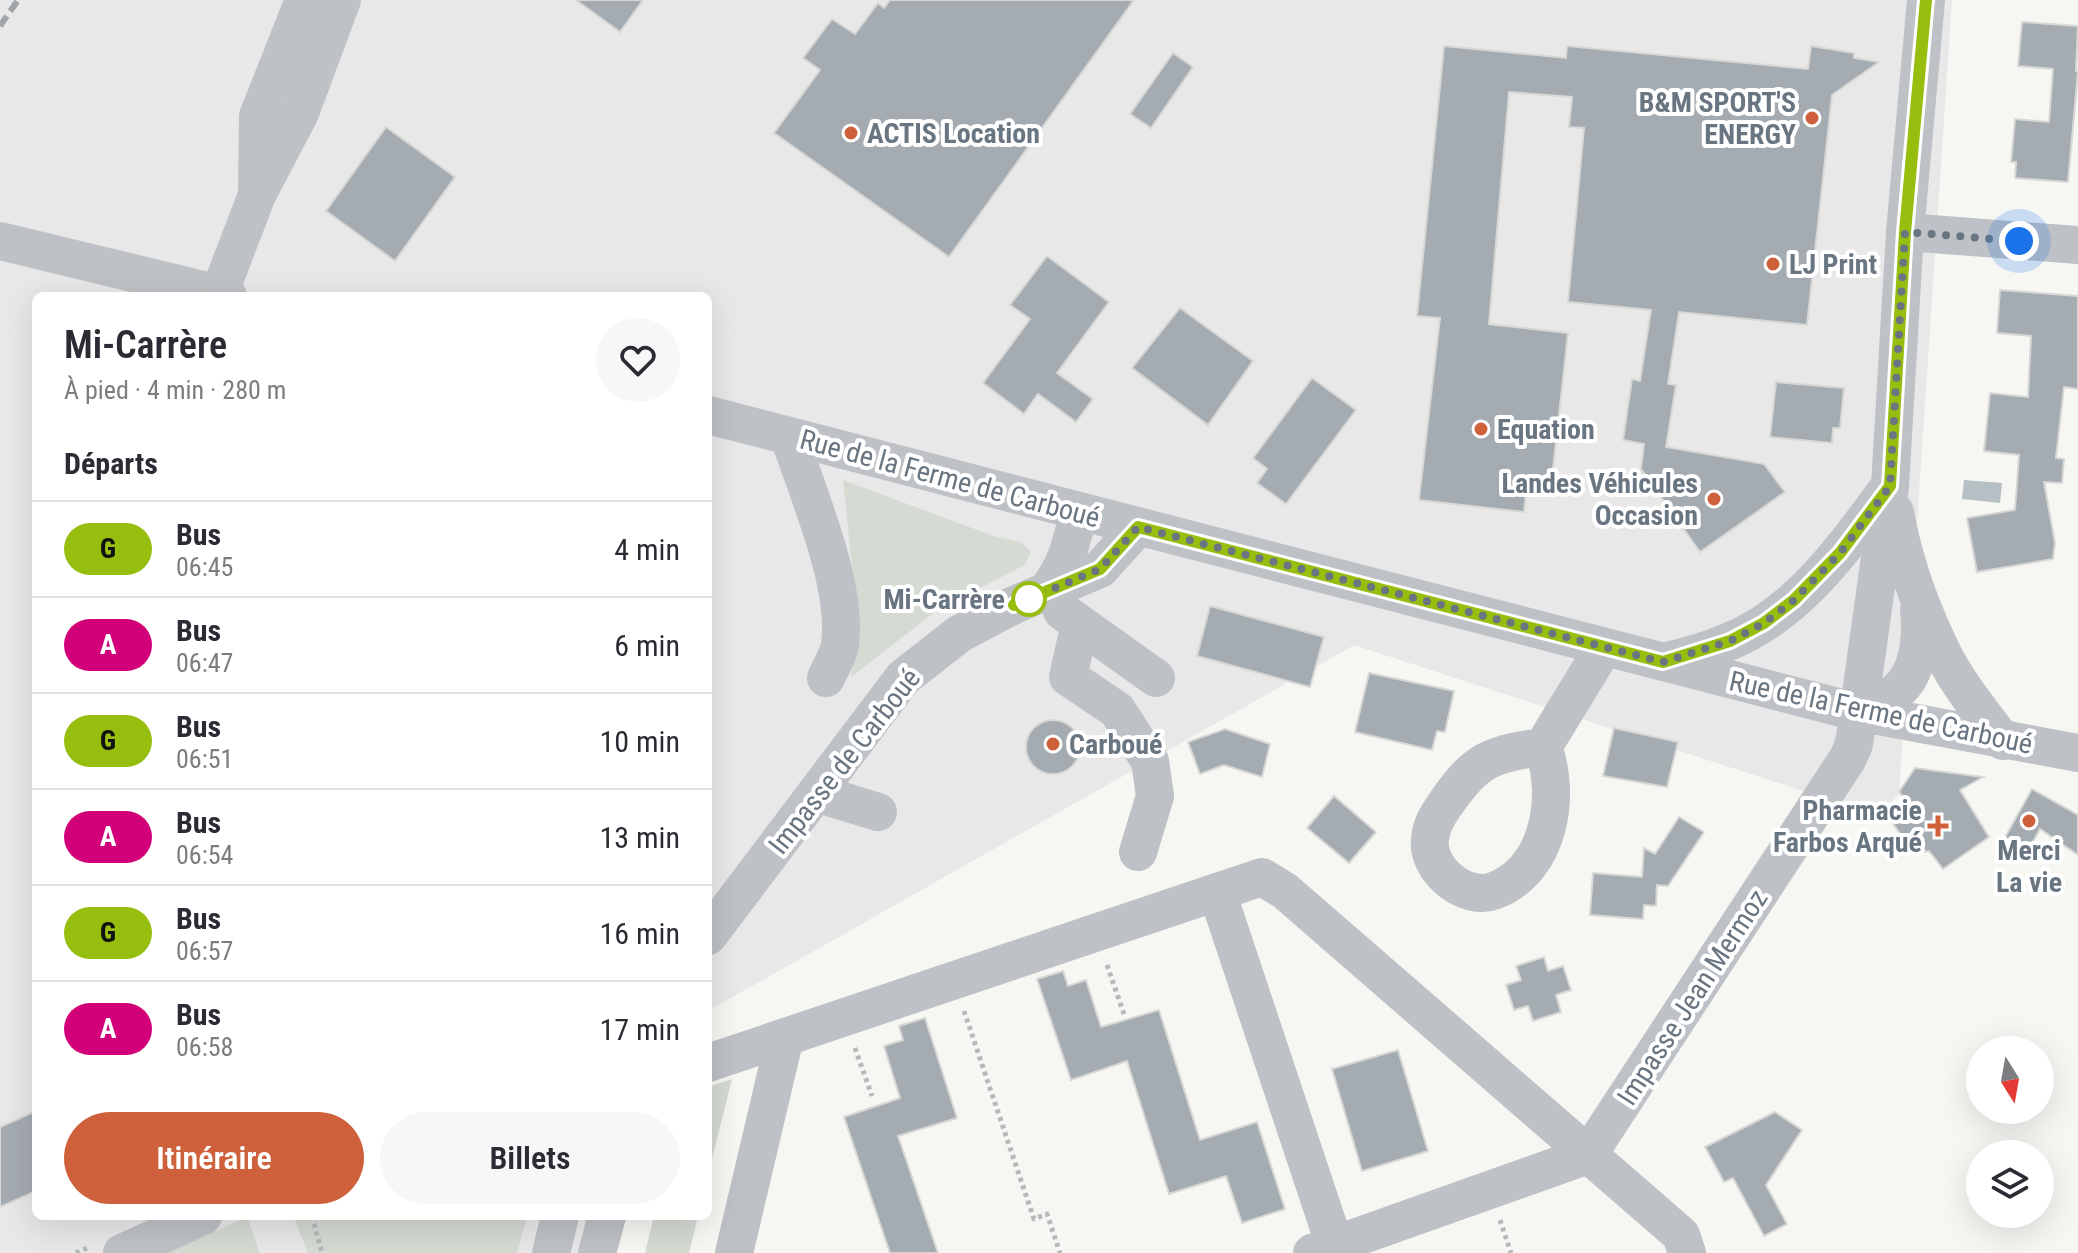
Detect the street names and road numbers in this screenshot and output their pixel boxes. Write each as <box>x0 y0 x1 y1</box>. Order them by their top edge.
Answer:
street label: Rue de la Ferme de Carboué <box>796 423 1103 534</box>
street label: Impasse de Carboué <box>762 662 927 861</box>
street label: Rue de la Ferme de Carboué <box>1726 664 2035 761</box>
street label: Impasse Jean Mermoz <box>1610 883 1774 1111</box>

